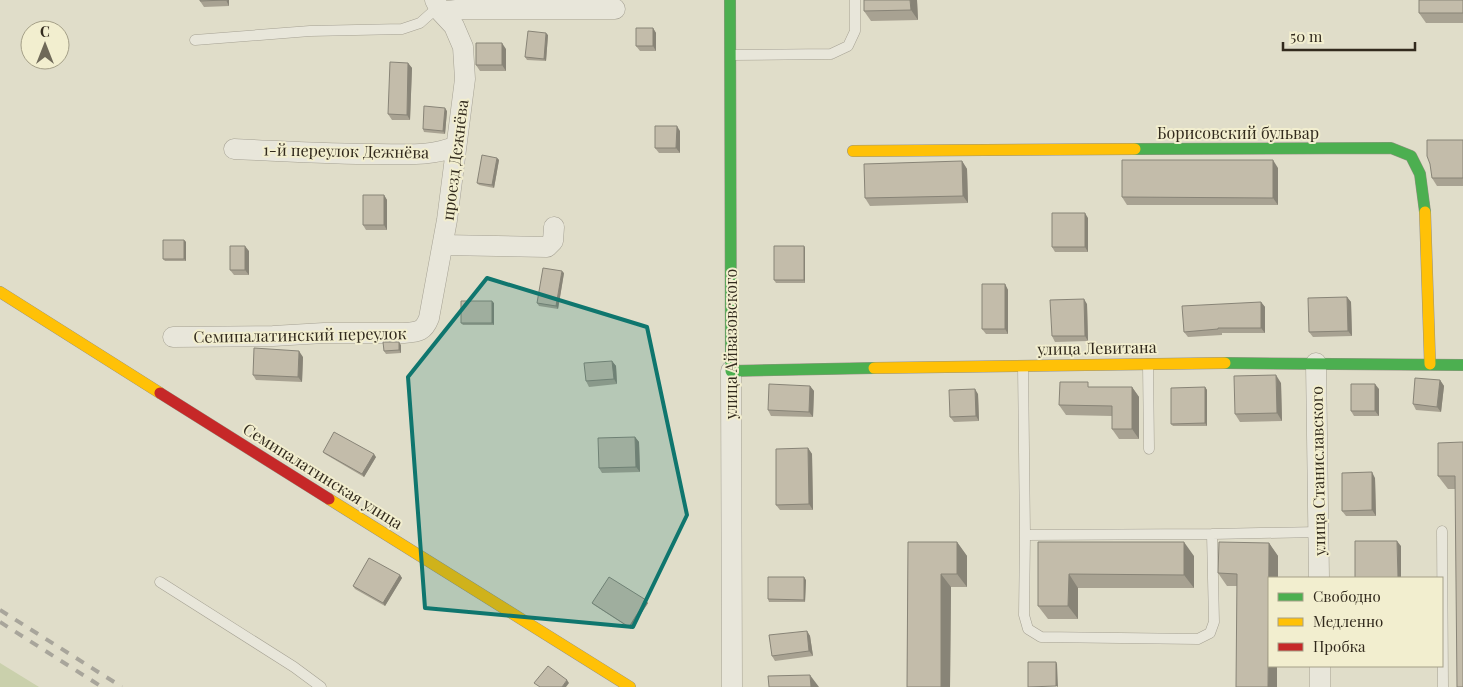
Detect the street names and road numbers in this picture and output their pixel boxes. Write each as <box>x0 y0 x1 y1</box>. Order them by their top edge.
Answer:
street label: проезд Дежнёва <box>437 98 472 222</box>
street label: Борисовский бульвар <box>1157 122 1319 143</box>
street label: 1-й переулок Дежнёва <box>263 139 429 162</box>
street label: улица Айвазовского <box>720 268 741 420</box>
street label: Семипалатинский переулок <box>193 322 407 347</box>
street label: улица Левитана <box>1036 336 1157 359</box>
street label: улица Станиславского <box>1306 386 1329 557</box>
street label: Семипалатинская улица <box>239 418 407 533</box>

